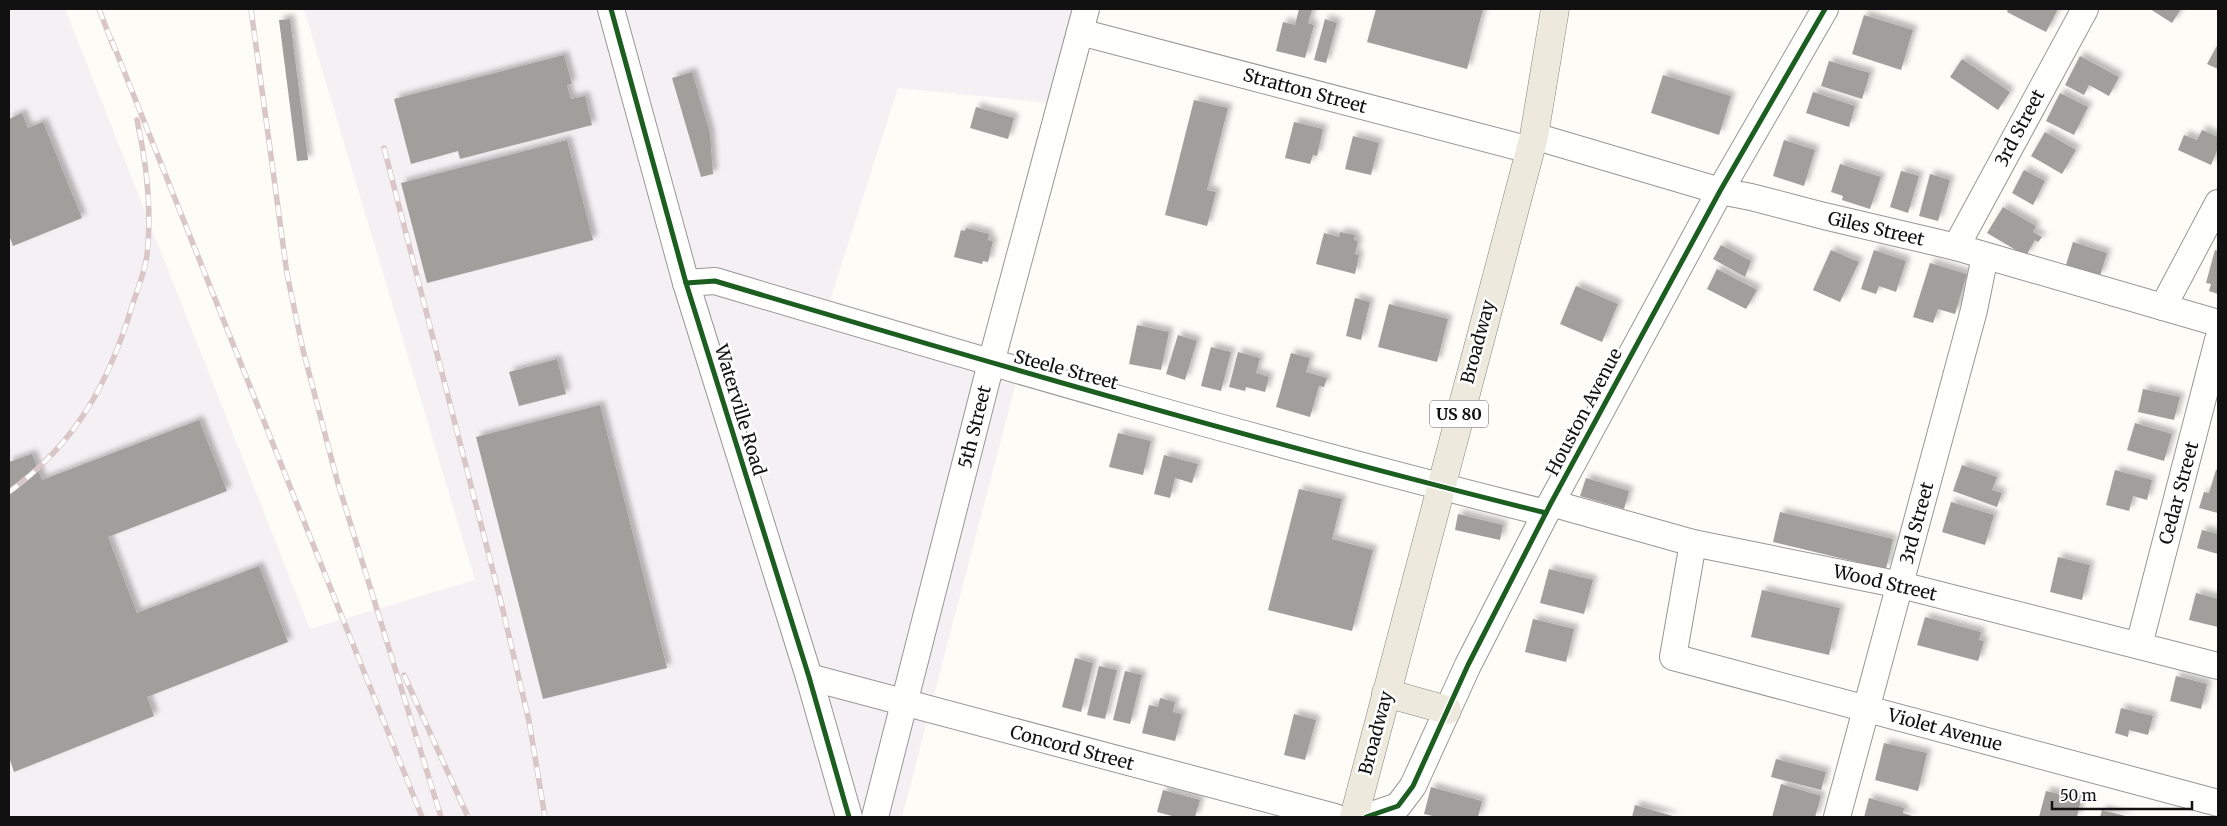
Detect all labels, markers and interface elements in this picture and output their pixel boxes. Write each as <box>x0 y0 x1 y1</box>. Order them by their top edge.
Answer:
street label: Stratton Street <box>1241 63 1369 118</box>
street label: 3rd Street <box>1990 85 2049 170</box>
street label: Giles Street <box>1826 206 1927 251</box>
street label: Broadway <box>1455 297 1500 386</box>
street label: Waterville Road <box>709 341 771 478</box>
street label: Houston Avenue <box>1540 344 1627 480</box>
street label: Steele Street <box>1011 345 1121 394</box>
street label: 5th Street <box>953 383 996 471</box>
road number: US 80 <box>1430 400 1488 428</box>
street label: Cedar Street <box>2154 439 2203 547</box>
street label: 3rd Street <box>1895 479 1939 566</box>
street label: Wood Street <box>1830 559 1939 606</box>
street label: Broadway <box>1353 688 1398 777</box>
street label: Violet Avenue <box>1884 703 2005 756</box>
street label: Concord Street <box>1008 720 1137 775</box>
scale bar <box>2052 778 2192 810</box>
text: 50 m <box>2060 786 2097 805</box>

